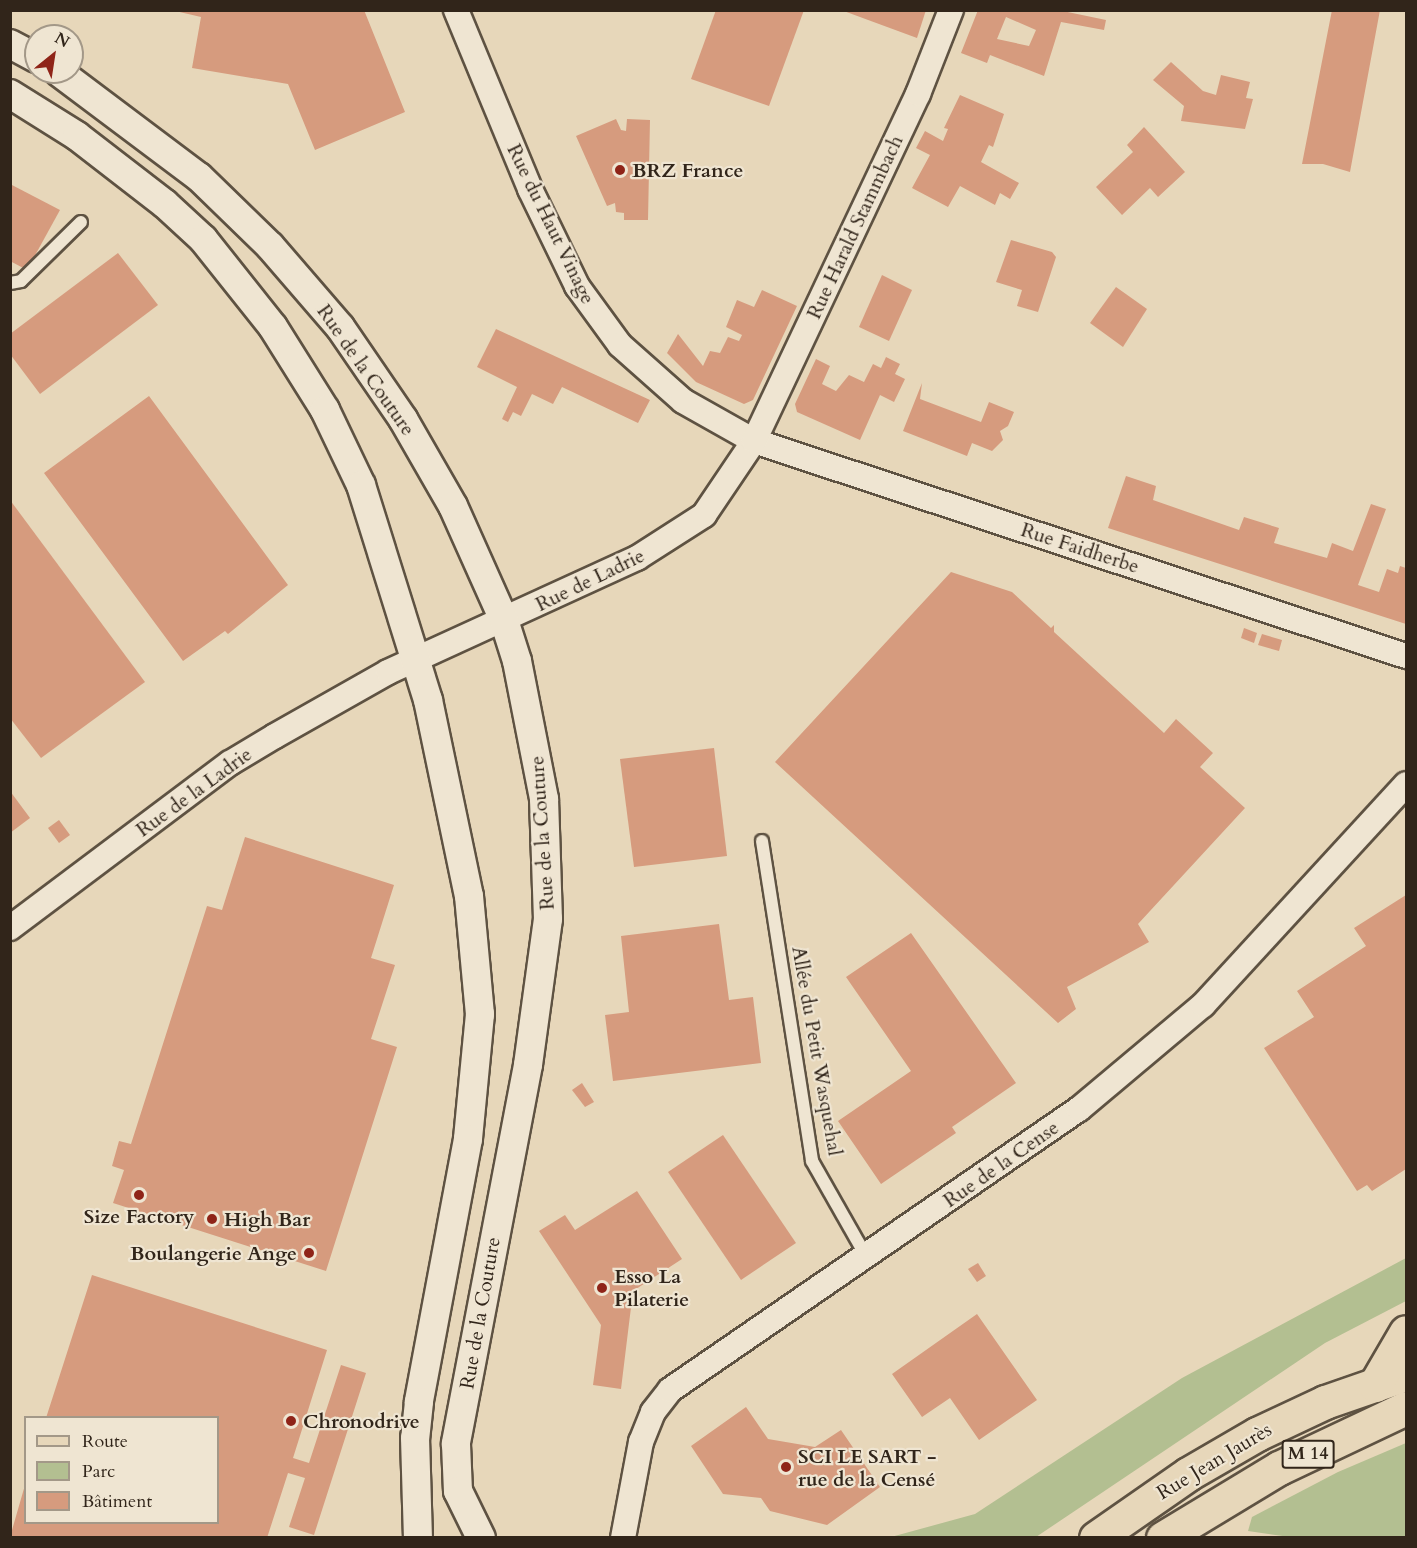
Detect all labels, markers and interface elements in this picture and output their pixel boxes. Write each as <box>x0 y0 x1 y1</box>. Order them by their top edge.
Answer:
north arrow <box>24 24 84 84</box>
text: N <box>50 27 74 53</box>
street label: Rue Harald Stammbach <box>802 131 908 323</box>
street label: Rue du Haut Vinage <box>502 140 600 308</box>
place label: BRZ France <box>632 158 743 182</box>
marker: BRZ France <box>613 163 627 177</box>
street label: Rue de la Couture <box>312 300 420 440</box>
street label: Rue Faidherbe <box>1018 518 1142 578</box>
street label: Rue de Ladrie <box>532 543 648 617</box>
street label: Rue de la Ladrie <box>132 742 256 842</box>
street label: Rue de la Couture <box>525 755 559 911</box>
street label: Allée du Petit Wasquehal <box>787 944 847 1158</box>
street label: Rue de la Cense <box>939 1115 1063 1213</box>
marker: Size Factory <box>132 1188 146 1202</box>
place label: Size Factory <box>84 1204 194 1228</box>
place label: High Bar <box>224 1207 310 1231</box>
marker: High Bar <box>205 1212 219 1226</box>
street label: Rue de la Couture <box>455 1235 505 1391</box>
place label: Boulangerie Ange <box>130 1241 297 1265</box>
marker: Boulangerie Ange <box>302 1246 316 1260</box>
place label: Esso La Pilaterie <box>614 1264 689 1311</box>
marker: Esso La Pilaterie <box>595 1281 609 1295</box>
place label: Chronodrive <box>303 1409 420 1433</box>
marker: Chronodrive <box>284 1414 298 1428</box>
legend <box>24 1416 219 1524</box>
street label: Rue Jean Jaurès <box>1152 1417 1276 1505</box>
text: Route <box>82 1429 128 1454</box>
road number: M 14 <box>1281 1439 1335 1469</box>
place label: SCI LE SART - rue de la Censé <box>798 1444 936 1491</box>
text: Parc <box>82 1459 115 1484</box>
marker: SCI LE SART - rue de la Censé <box>779 1460 793 1474</box>
text: Bâtiment <box>82 1489 152 1514</box>

